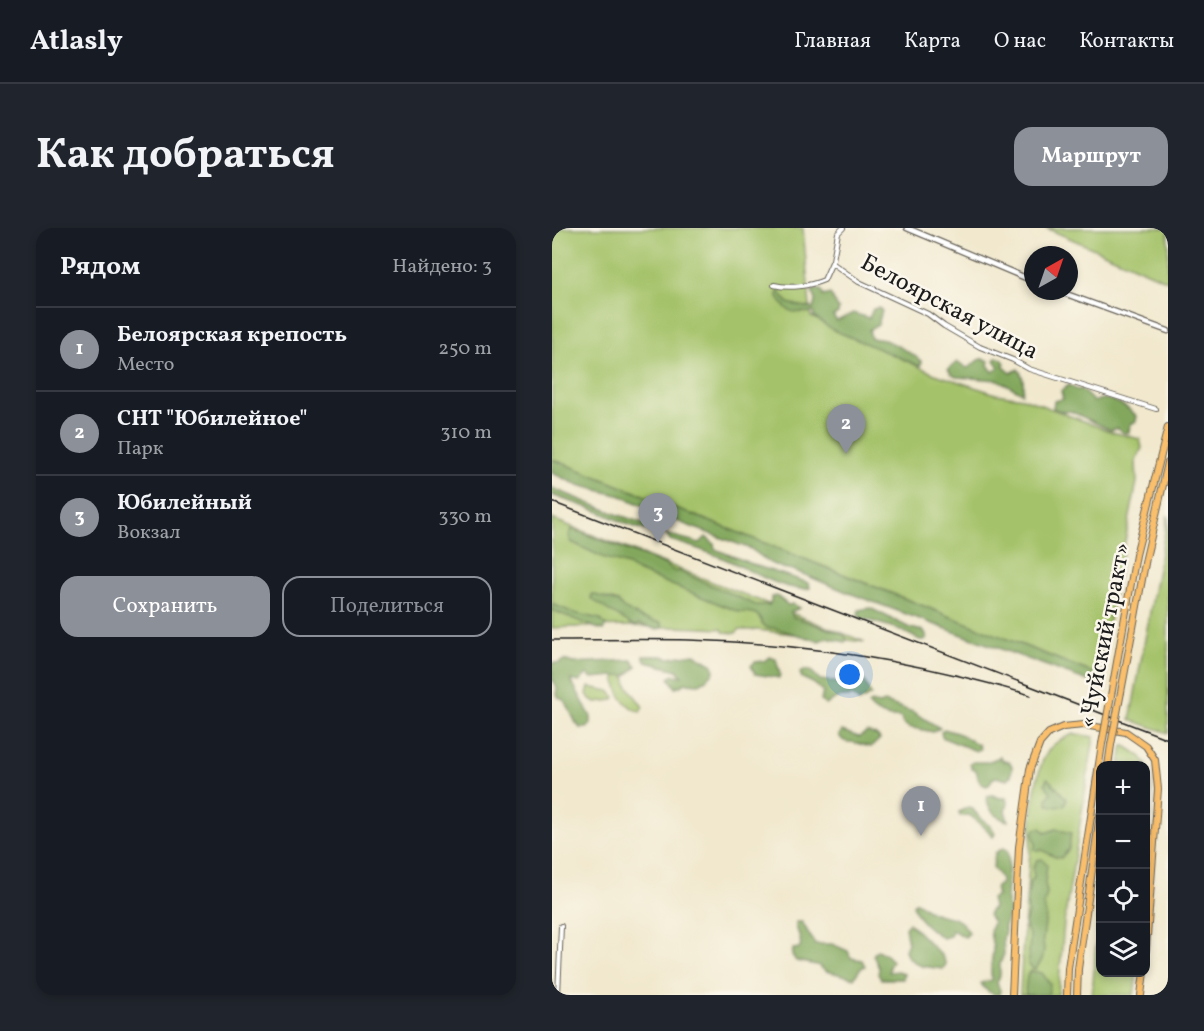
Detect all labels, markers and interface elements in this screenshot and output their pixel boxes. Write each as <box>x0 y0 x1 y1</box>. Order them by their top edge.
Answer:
text: Atlasly <box>30 22 123 61</box>
text: Главная <box>794 27 871 56</box>
text: Карта <box>904 27 961 56</box>
text: О нас <box>994 27 1046 56</box>
text: Контакты <box>1079 27 1174 56</box>
text: Как добраться <box>36 127 335 186</box>
button: Маршрут <box>1014 127 1168 186</box>
north arrow <box>1024 246 1078 300</box>
street label: Белоярская улица <box>854 247 1044 369</box>
text: Рядом <box>60 249 140 285</box>
text: Найдено: 3 <box>392 253 492 281</box>
text: Белоярская крепость <box>117 320 347 351</box>
text: 1 <box>75 335 84 363</box>
text: 250 m <box>438 335 492 363</box>
text: Место <box>117 351 174 379</box>
text: СНТ "Юбилейное" <box>117 404 308 435</box>
pin: 2 <box>826 404 866 454</box>
text: 2 <box>74 419 85 447</box>
text: 310 m <box>440 419 492 447</box>
text: Парк <box>117 435 163 463</box>
text: Юбилейный <box>117 488 252 519</box>
pin: 3 <box>638 494 678 543</box>
text: 3 <box>74 503 85 531</box>
text: 330 m <box>438 503 492 531</box>
text: Вокзал <box>117 519 180 547</box>
street label: «Чуйский тракт» <box>1071 540 1141 731</box>
button: Сохранить <box>60 576 270 637</box>
button: Поделиться <box>282 576 492 637</box>
your location <box>835 660 864 689</box>
map controls <box>1096 761 1150 977</box>
button: + <box>1096 761 1150 815</box>
pin: 1 <box>902 786 940 836</box>
button: − <box>1096 815 1150 869</box>
button: locate <box>1096 869 1150 923</box>
button: layers <box>1096 923 1150 977</box>

